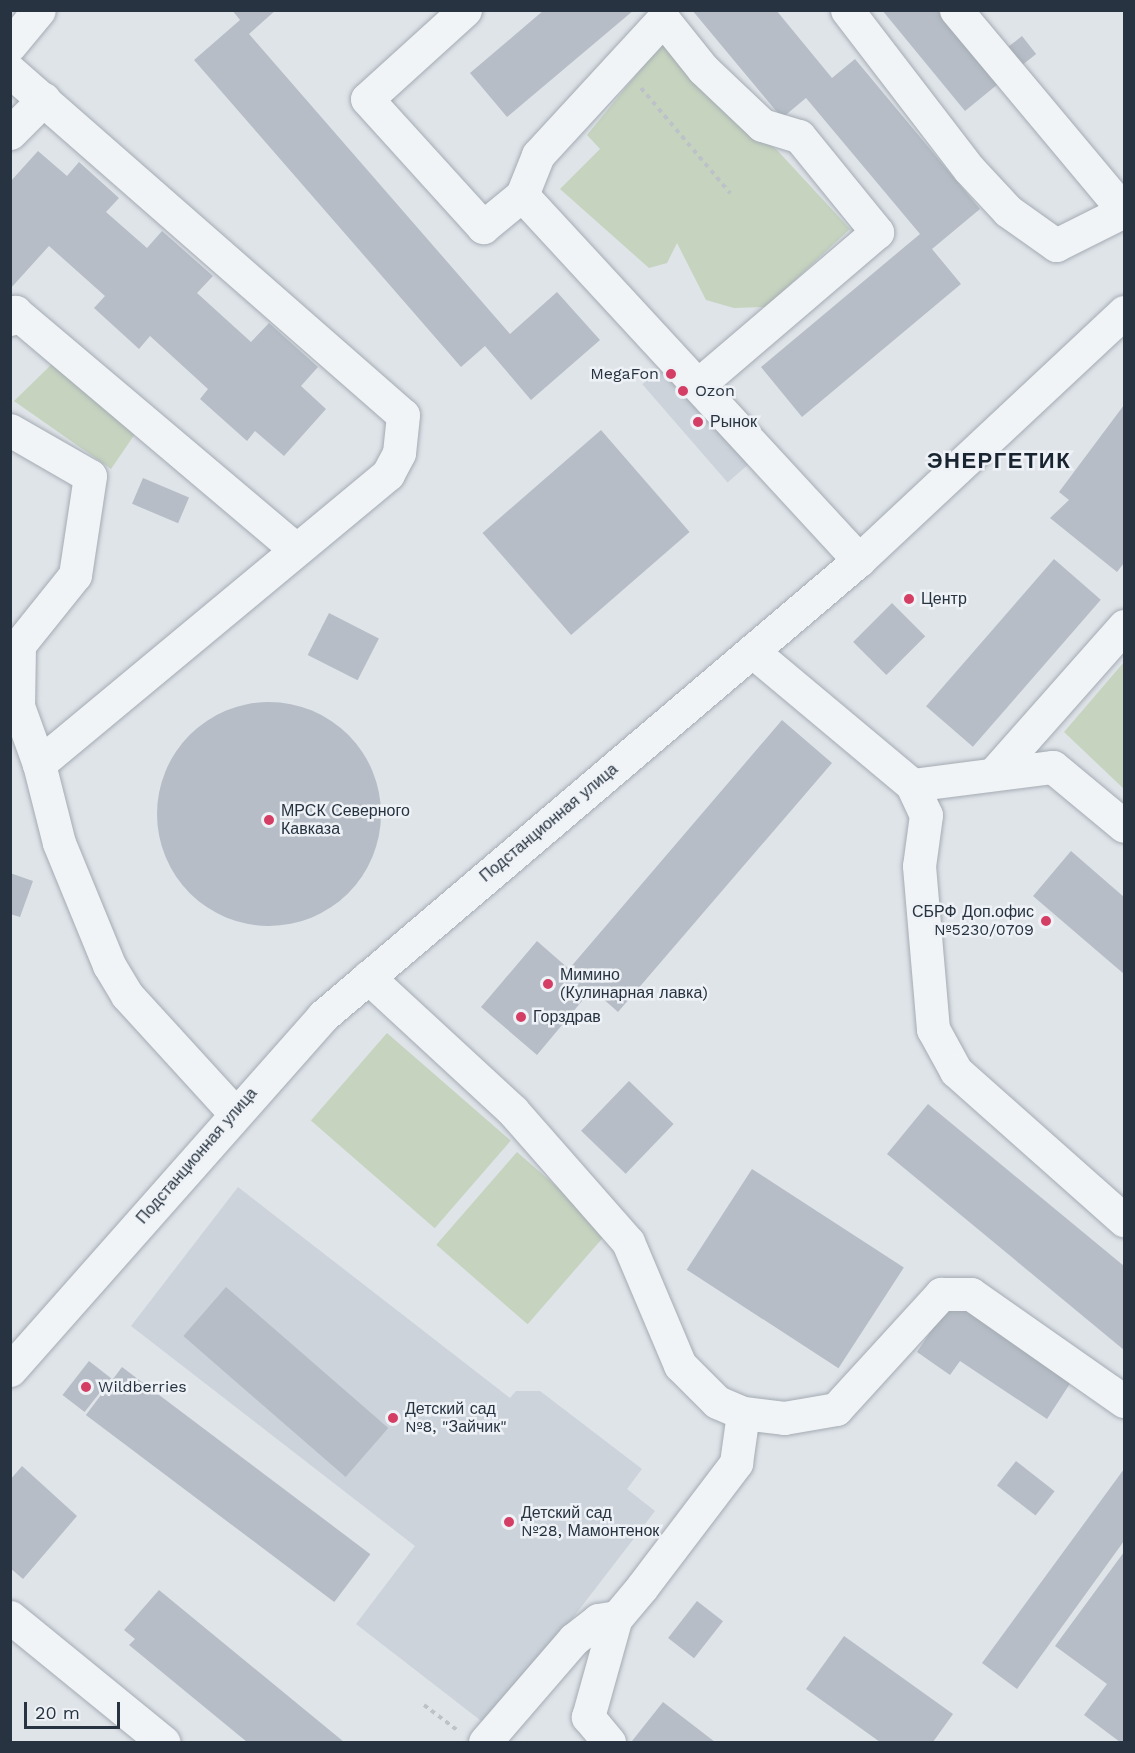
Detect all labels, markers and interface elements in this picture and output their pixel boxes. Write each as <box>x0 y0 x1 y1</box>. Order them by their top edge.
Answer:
place label: MegaFon <box>590 364 659 384</box>
marker: MegaFon <box>664 367 678 381</box>
place label: Ozon <box>695 381 735 401</box>
marker: Ozon <box>676 384 690 398</box>
place label: Рынок <box>710 412 757 432</box>
marker: Рынок <box>691 415 705 429</box>
district label: ЭНЕРГЕТИК <box>927 448 1071 474</box>
place label: Центр <box>921 589 967 609</box>
marker: Центр <box>902 592 916 606</box>
street label: Подстанционная улица <box>476 760 622 886</box>
place label: МРСК Северного Кавказа <box>281 801 410 839</box>
marker: МРСК Северного Кавказа <box>262 813 276 827</box>
place label: СБРФ Доп.офис №5230/0709 <box>912 902 1034 940</box>
marker: СБРФ Доп.офис №5230/0709 <box>1039 914 1053 928</box>
place label: Мимино (Кулинарная лавка) <box>560 965 708 1003</box>
marker: Мимино (Кулинарная лавка) <box>541 977 555 991</box>
place label: Горздрав <box>533 1007 601 1027</box>
marker: Горздрав <box>514 1010 528 1024</box>
street label: Подстанционная улица <box>133 1084 261 1228</box>
place label: Wildberries <box>98 1377 187 1397</box>
marker: Wildberries <box>79 1380 93 1394</box>
place label: Детский сад №8, "Зайчик" <box>405 1399 507 1437</box>
marker: Детский сад №8, "Зайчик" <box>386 1411 400 1425</box>
place label: Детский сад №28, Мамонтенок <box>521 1503 659 1541</box>
marker: Детский сад №28, Мамонтенок <box>502 1515 516 1529</box>
scale bar <box>27 1690 123 1728</box>
text: 20 m <box>35 1702 80 1723</box>

